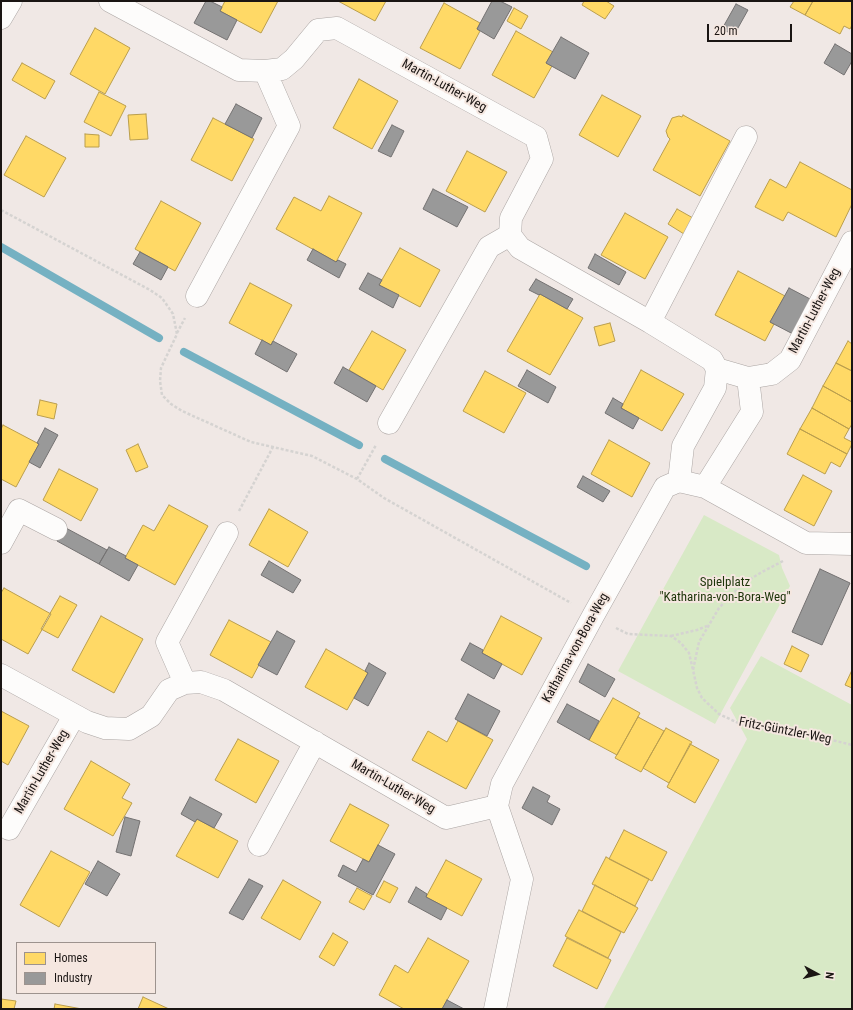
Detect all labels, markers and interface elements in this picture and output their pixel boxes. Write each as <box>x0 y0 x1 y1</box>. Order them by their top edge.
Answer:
scale bar <box>709 16 794 42</box>
text: 20 m <box>714 24 738 38</box>
street label: Martin-Luther-Weg <box>399 56 489 116</box>
street label: Martin-Luther-Weg <box>786 266 844 356</box>
park label: Spielplatz "Katharina-von-Bora-Weg" <box>659 575 791 606</box>
street label: Katharina-von-Bora-Weg <box>539 590 613 706</box>
street label: Fritz-Güntzler-Weg <box>737 714 833 748</box>
street label: Martin-Luther-Weg <box>12 727 72 817</box>
street label: Martin-Luther-Weg <box>348 757 438 817</box>
legend <box>16 942 156 994</box>
text: Homes <box>54 951 88 965</box>
north arrow <box>797 954 837 994</box>
text: Industry <box>54 971 92 985</box>
text: N <box>823 971 836 980</box>

